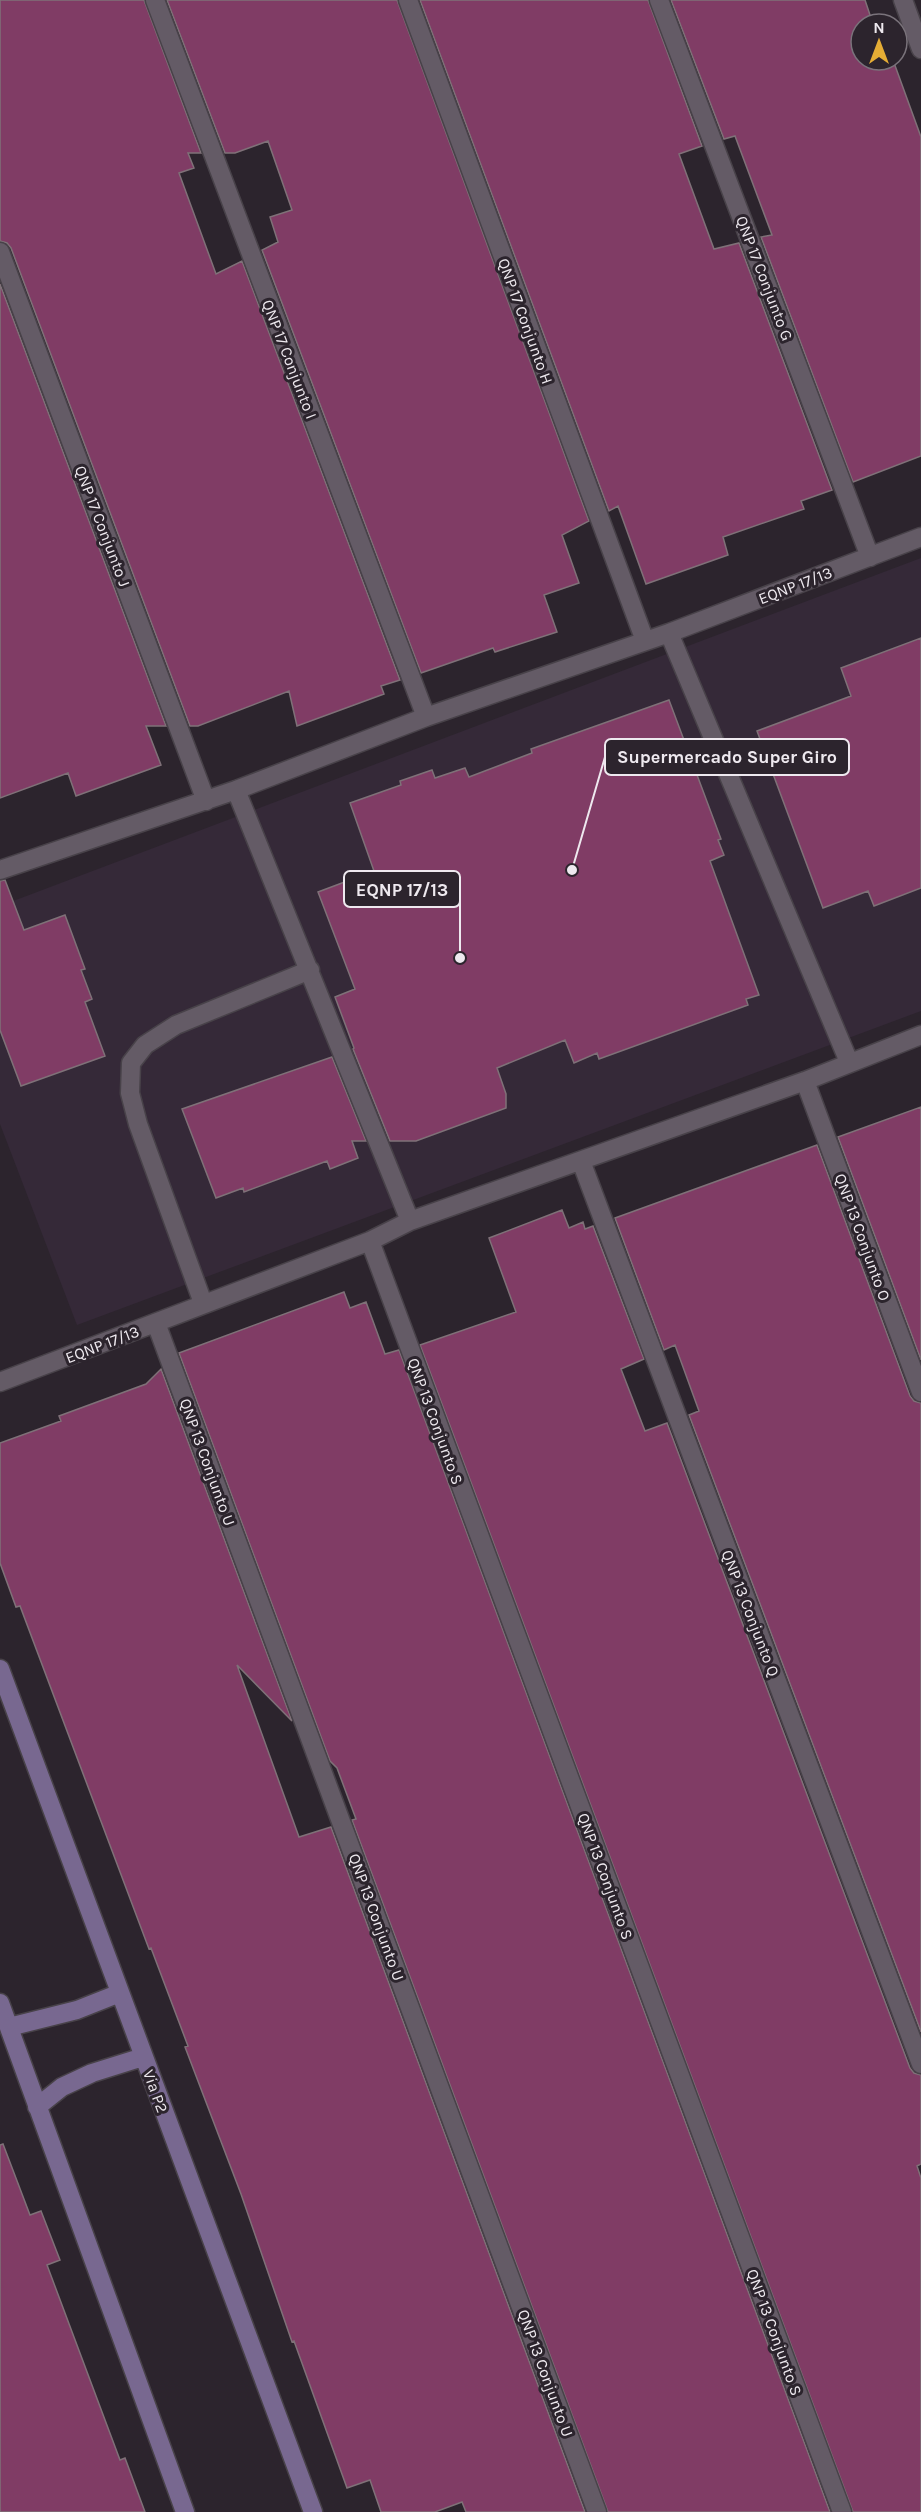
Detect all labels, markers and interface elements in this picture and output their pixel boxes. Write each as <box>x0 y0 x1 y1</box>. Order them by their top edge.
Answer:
north arrow <box>849 12 909 72</box>
text: N <box>873 18 885 37</box>
street label: QNP 17 Conjunto G <box>732 213 797 343</box>
street label: QNP 17 Conjunto H <box>494 256 557 387</box>
street label: QNP 17 Conjunto I <box>258 297 321 422</box>
street label: QNP 17 Conjunto J <box>71 463 134 589</box>
street label: EQNP 17/13 <box>756 563 835 608</box>
callout: Supermercado Super Giro <box>605 739 849 775</box>
text: Supermercado Super Giro <box>617 746 837 768</box>
callout: EQNP 17/13 <box>344 871 460 907</box>
text: EQNP 17/13 <box>356 879 448 901</box>
street label: QNP 13 Conjunto O <box>831 1171 894 1303</box>
street label: EQNP 17/13 <box>63 1322 142 1367</box>
street label: QNP 13 Conjunto S <box>404 1355 467 1487</box>
street label: QNP 13 Conjunto U <box>176 1396 239 1528</box>
street label: QNP 13 Conjunto Q <box>718 1547 783 1679</box>
street label: QNP 13 Conjunto S <box>574 1810 637 1942</box>
street label: QNP 13 Conjunto U <box>345 1851 408 1983</box>
street label: Via P2 <box>139 2067 172 2115</box>
street label: QNP 13 Conjunto S <box>743 2266 806 2398</box>
street label: QNP 13 Conjunto U <box>514 2307 577 2439</box>

